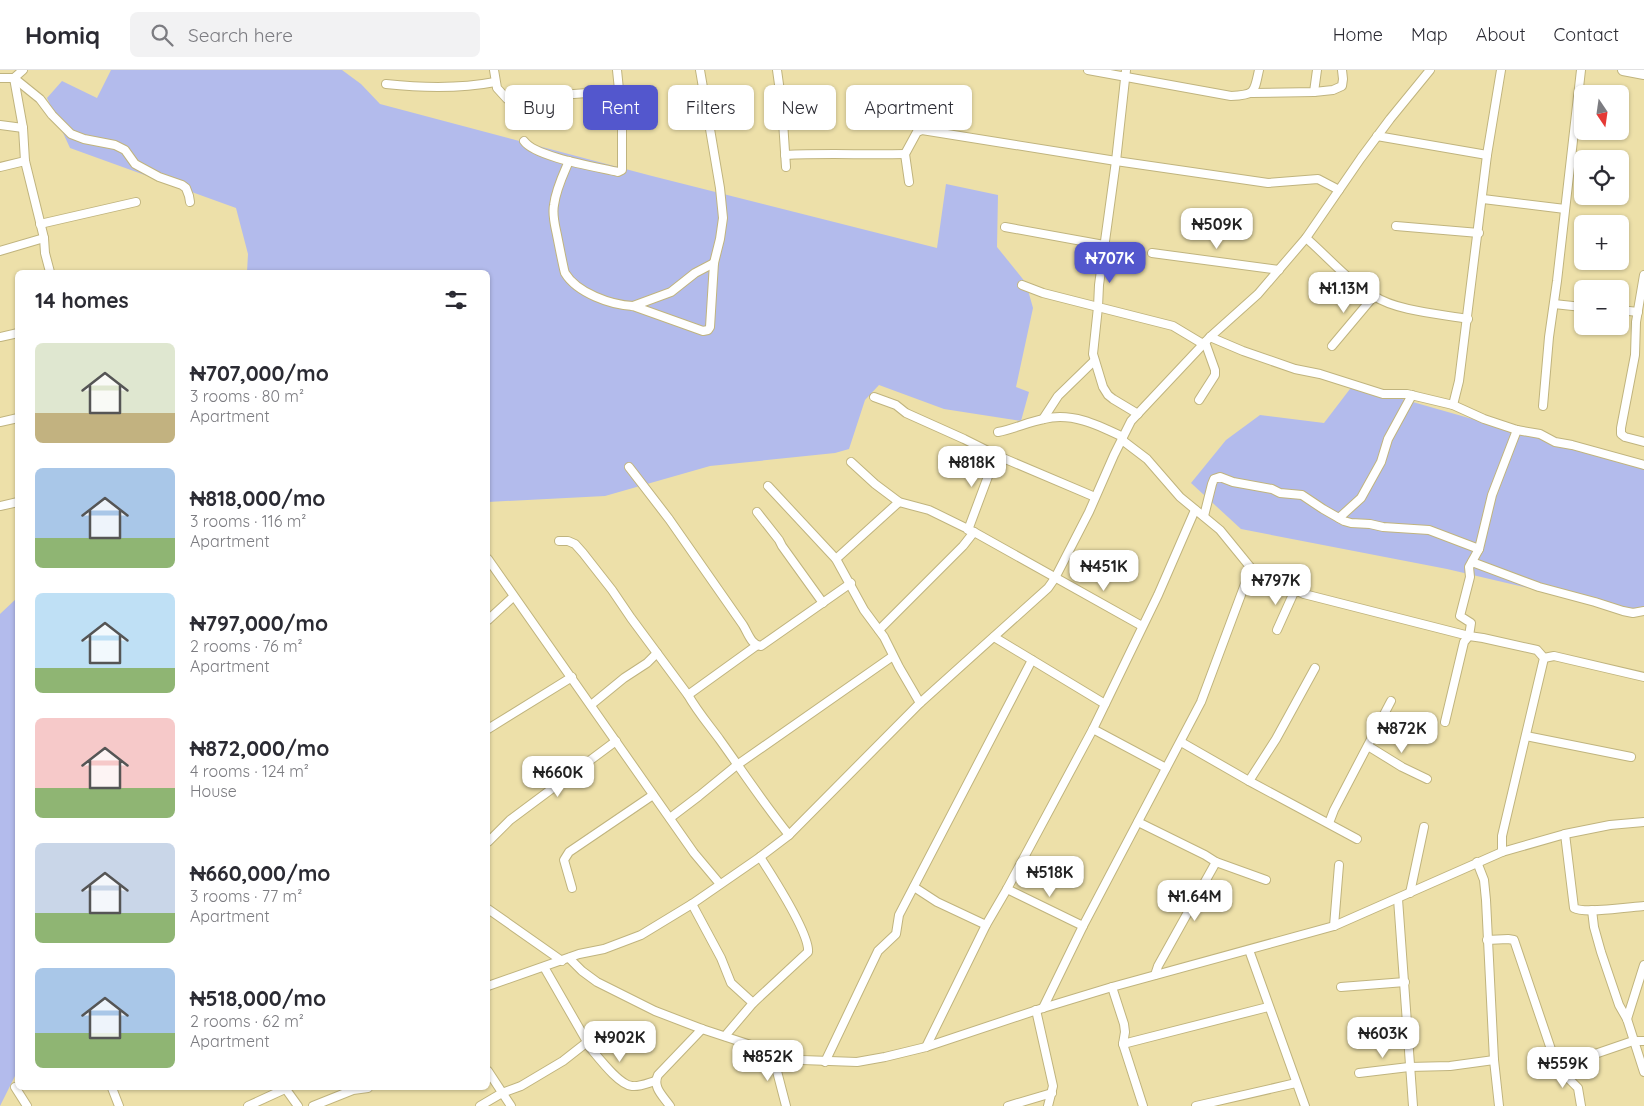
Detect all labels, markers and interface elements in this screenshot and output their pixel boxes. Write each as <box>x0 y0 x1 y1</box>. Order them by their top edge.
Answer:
search box <box>130 12 480 57</box>
text: Homiq <box>25 20 100 50</box>
icon: search <box>148 21 176 49</box>
text: Search here <box>188 23 293 47</box>
text: Home <box>1333 23 1383 46</box>
text: Map <box>1411 23 1448 46</box>
text: About <box>1476 23 1526 46</box>
text: Contact <box>1554 23 1619 46</box>
chip: Buy <box>505 85 573 130</box>
chip: Rent <box>583 85 658 130</box>
chip: Filters <box>668 85 754 130</box>
chip: New <box>764 85 836 130</box>
chip: Apartment <box>846 85 972 130</box>
north arrow <box>1574 85 1629 140</box>
map controls <box>1574 85 1629 335</box>
button: locate <box>1574 150 1629 205</box>
pin: ₦509K <box>1182 208 1252 250</box>
text: ₦509K <box>1192 214 1242 234</box>
button: + <box>1574 215 1629 270</box>
pin: ₦707K <box>1075 242 1145 284</box>
text: ₦707K <box>1086 248 1135 268</box>
pin: ₦1.13M <box>1303 272 1385 314</box>
text: ₦1.13M <box>1319 278 1369 298</box>
button: − <box>1574 280 1629 335</box>
icon: filters <box>442 286 470 314</box>
text: 14 homes <box>35 287 129 313</box>
text: ₦707,000/mo <box>190 360 329 386</box>
icon: home <box>75 363 135 423</box>
text: 3 rooms · 80 m² <box>190 386 304 406</box>
text: Apartment <box>190 406 270 426</box>
pin: ₦818K <box>937 446 1007 488</box>
text: ₦818K <box>949 452 995 472</box>
text: ₦818,000/mo <box>190 485 325 511</box>
icon: home <box>75 488 135 548</box>
text: 3 rooms · 116 m² <box>190 511 306 531</box>
text: Apartment <box>190 531 270 551</box>
pin: ₦451K <box>1069 550 1139 592</box>
text: ₦451K <box>1080 556 1128 576</box>
pin: ₦797K <box>1241 564 1311 606</box>
text: ₦797K <box>1252 570 1300 590</box>
text: ₦797,000/mo <box>190 610 328 636</box>
icon: home <box>75 613 135 673</box>
text: 2 rooms · 76 m² <box>190 636 303 656</box>
text: Apartment <box>190 656 270 676</box>
pin: ₦872K <box>1367 712 1437 754</box>
text: ₦872K <box>1378 718 1426 738</box>
text: ₦872,000/mo <box>190 735 329 761</box>
icon: home <box>75 738 135 798</box>
pin: ₦660K <box>523 756 593 798</box>
text: 4 rooms · 124 m² <box>190 761 309 781</box>
text: ₦660K <box>533 762 583 782</box>
text: House <box>190 781 237 801</box>
pin: ₦518K <box>1015 856 1085 898</box>
text: ₦660,000/mo <box>190 860 330 886</box>
text: ₦518K <box>1027 862 1073 882</box>
icon: home <box>75 863 135 923</box>
pin: ₦1.64M <box>1154 880 1236 922</box>
text: 3 rooms · 77 m² <box>190 886 302 906</box>
text: ₦1.64M <box>1168 886 1222 906</box>
text: Apartment <box>190 906 270 926</box>
text: ₦518,000/mo <box>190 985 326 1011</box>
icon: home <box>75 988 135 1048</box>
text: 2 rooms · 62 m² <box>190 1011 304 1031</box>
pin: ₦603K <box>1348 1016 1418 1059</box>
pin: ₦902K <box>585 1020 655 1063</box>
text: ₦603K <box>1358 1023 1408 1043</box>
text: ₦902K <box>595 1027 645 1047</box>
text: Apartment <box>190 1031 270 1051</box>
pin: ₦852K <box>733 1040 803 1082</box>
text: ₦852K <box>743 1046 793 1066</box>
pin: ₦559K <box>1528 1046 1598 1089</box>
text: ₦559K <box>1538 1053 1588 1073</box>

